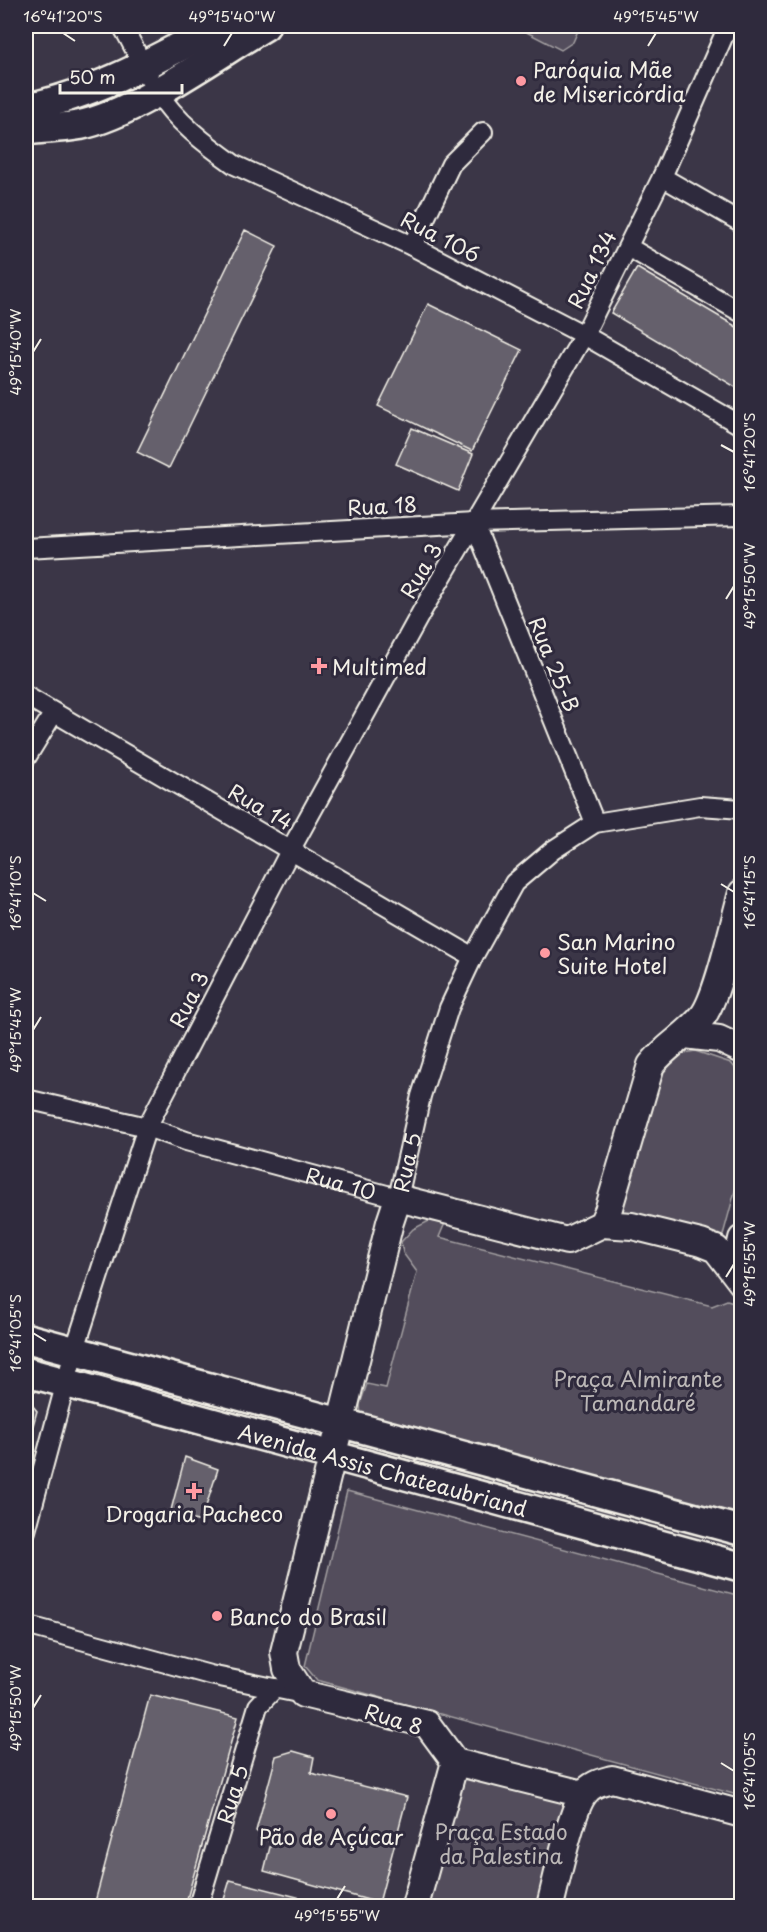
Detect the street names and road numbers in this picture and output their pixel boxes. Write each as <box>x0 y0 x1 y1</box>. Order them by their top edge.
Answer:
street label: Rua 106 <box>395 202 487 270</box>
street label: Rua 134 <box>558 224 624 314</box>
street label: Rua 18 <box>346 487 418 523</box>
street label: Rua 3 <box>391 536 449 604</box>
street label: Rua 25-B <box>521 612 589 716</box>
street label: Rua 14 <box>223 775 299 837</box>
street label: Rua 3 <box>160 965 216 1033</box>
street label: Rua 5 <box>384 1129 428 1195</box>
street label: Rua 10 <box>302 1158 380 1207</box>
street label: Avenida Assis Chateaubriand <box>235 1415 531 1524</box>
street label: Rua 8 <box>361 1694 427 1742</box>
street label: Rua 5 <box>208 1760 256 1828</box>

